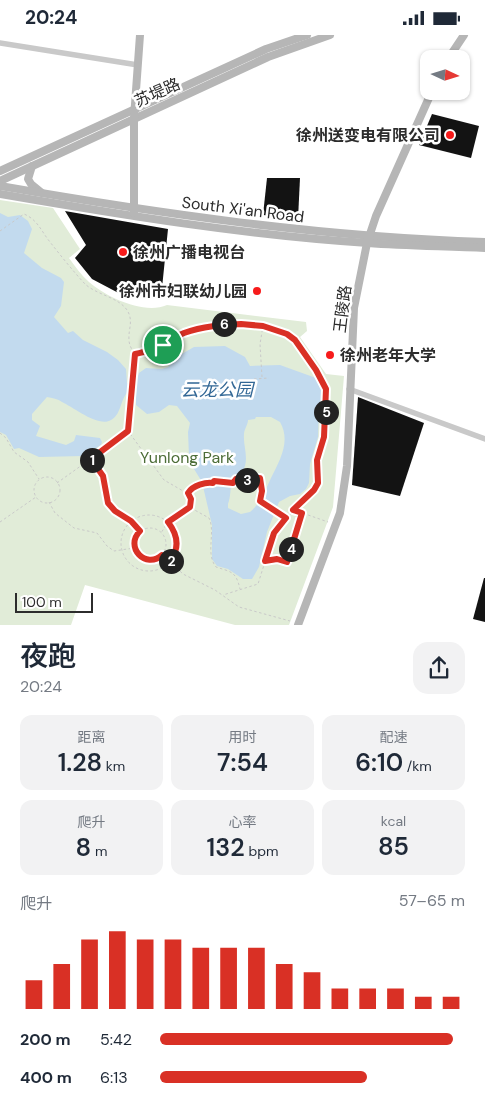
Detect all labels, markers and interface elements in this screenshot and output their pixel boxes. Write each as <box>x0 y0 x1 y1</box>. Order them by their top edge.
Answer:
text: 20:24 <box>25 5 77 30</box>
north arrow <box>420 50 470 100</box>
map controls <box>420 50 470 100</box>
street label: 苏堤路 <box>131 73 183 112</box>
place label: 徐州送变电有限公司 <box>296 125 440 146</box>
marker: 徐州送变电有限公司 <box>444 129 456 141</box>
street label: South Xi'an Road <box>181 192 305 227</box>
place label: 徐州广播电视台 <box>133 242 245 263</box>
marker: 徐州广播电视台 <box>117 246 129 258</box>
place label: 徐州市妇联幼儿园 <box>119 281 247 302</box>
street label: 王陵路 <box>329 284 356 334</box>
marker: 徐州市妇联幼儿园 <box>251 285 263 297</box>
pin: 6 <box>212 311 236 337</box>
text: 6 <box>220 315 229 333</box>
pin <box>142 324 184 366</box>
icon: arrive <box>149 331 177 359</box>
place label: 徐州老年大学 <box>340 345 436 366</box>
marker: 徐州老年大学 <box>324 349 336 361</box>
water label: 云龙公园 <box>181 378 256 402</box>
pin: 5 <box>314 399 338 425</box>
text: 5 <box>322 403 331 421</box>
pin: 1 <box>80 447 104 473</box>
park label: Yunlong Park <box>140 447 234 468</box>
text: 1 <box>90 451 95 469</box>
pin: 3 <box>234 467 260 493</box>
text: 3 <box>243 471 252 489</box>
pin: 4 <box>278 537 304 561</box>
text: 4 <box>287 540 296 558</box>
pin: 2 <box>158 549 184 573</box>
text: 2 <box>167 552 176 570</box>
scale bar <box>15 590 92 613</box>
text: 100 m <box>22 593 62 611</box>
text: 夜跑 <box>20 638 76 675</box>
button: share <box>413 642 465 694</box>
text: 20:24 <box>20 676 62 697</box>
text: 距离 <box>78 728 106 746</box>
text: 用时 <box>229 728 257 746</box>
text: 配速 <box>380 728 408 746</box>
text: 1.28 <box>58 746 102 779</box>
text: 7:54 <box>217 746 268 779</box>
text: 6:10 <box>355 746 403 779</box>
text: km <box>102 757 125 775</box>
text: /km <box>403 757 432 775</box>
text: kcal <box>381 812 406 830</box>
text: 爬升 <box>78 813 106 831</box>
text: 心率 <box>229 813 257 831</box>
text: 85 <box>378 830 409 863</box>
text: 8 <box>76 831 91 864</box>
text: 132 <box>207 831 245 864</box>
text: m <box>91 842 107 860</box>
text: bpm <box>245 842 278 860</box>
text: 57–65 m <box>399 890 465 911</box>
text: 爬升 <box>20 893 52 914</box>
text: 200 m <box>20 1029 71 1050</box>
text: 5:42 <box>100 1029 132 1050</box>
text: 400 m <box>20 1067 72 1088</box>
text: 6:13 <box>100 1067 128 1088</box>

